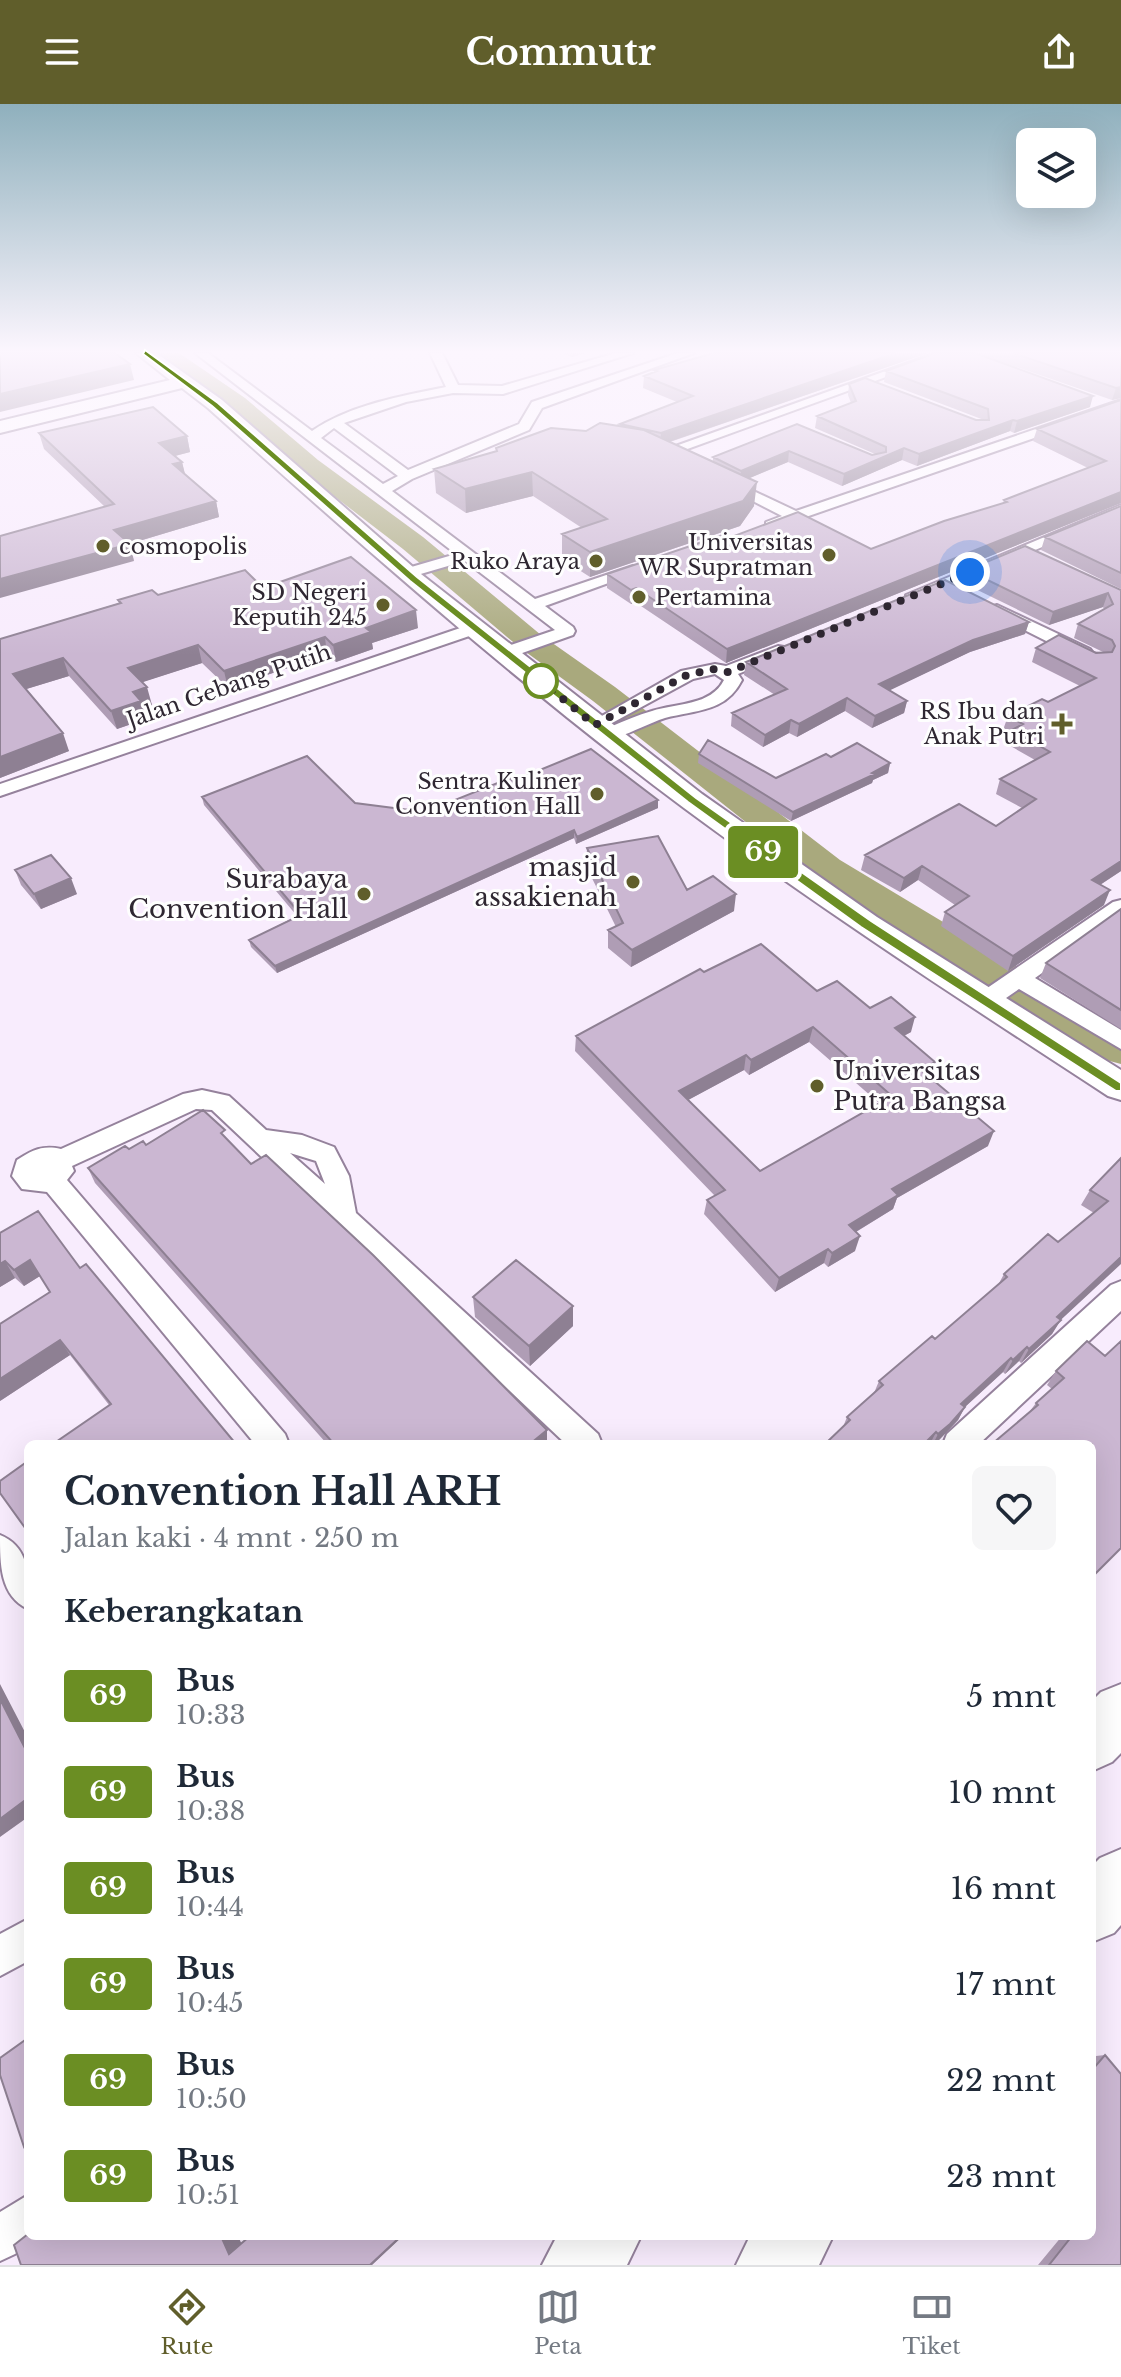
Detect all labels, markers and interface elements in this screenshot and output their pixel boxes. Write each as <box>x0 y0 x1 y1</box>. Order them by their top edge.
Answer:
icon: menu <box>40 30 84 74</box>
text: Commutr <box>465 30 656 75</box>
icon: share <box>1037 30 1081 74</box>
map controls <box>1016 128 1096 208</box>
button: layers <box>1016 128 1096 208</box>
place label: Universitas WR Supratman <box>637 529 813 581</box>
place label: cosmopolis <box>119 533 247 560</box>
marker: cosmopolis <box>94 537 112 555</box>
marker: Universitas WR Supratman <box>820 546 838 564</box>
place label: Ruko Araya <box>450 548 581 575</box>
marker: Ruko Araya <box>587 552 605 570</box>
your location <box>950 552 990 592</box>
place label: SD Negeri Keputih 245 <box>232 579 367 631</box>
place label: Pertamina <box>655 584 772 611</box>
marker: Pertamina <box>630 588 648 606</box>
marker: SD Negeri Keputih 245 <box>374 596 392 614</box>
street label: Jalan Gebang Putih <box>120 638 335 735</box>
unlabelled marker <box>524 664 558 698</box>
place label: RS Ibu dan Anak Putri <box>919 698 1044 750</box>
marker: RS Ibu dan Anak Putri <box>1051 713 1073 735</box>
place label: Sentra Kuliner Convention Hall <box>395 768 581 820</box>
marker: Sentra Kuliner Convention Hall <box>588 785 606 803</box>
line badge: 69 <box>727 826 799 878</box>
text: 69 <box>744 834 782 869</box>
place label: masjid assakienah <box>475 851 617 913</box>
place label: Surabaya Convention Hall <box>128 863 349 925</box>
marker: masjid assakienah <box>624 873 642 891</box>
marker: Surabaya Convention Hall <box>355 885 373 903</box>
place label: Universitas Putra Bangsa <box>833 1055 1007 1117</box>
marker: Universitas Putra Bangsa <box>808 1077 826 1095</box>
button: heart <box>972 1466 1056 1550</box>
text: Convention Hall ARH <box>64 1468 502 1515</box>
text: Jalan kaki · 4 mnt · 250 m <box>64 1522 399 1554</box>
text: Keberangkatan <box>64 1593 303 1630</box>
text: Bus <box>176 1662 235 1699</box>
text: 69 <box>89 1678 127 1713</box>
text: 5 mnt <box>966 1678 1056 1715</box>
text: 10:33 <box>176 1699 246 1731</box>
text: Bus <box>176 1758 235 1795</box>
text: 69 <box>89 1774 127 1809</box>
text: 10 mnt <box>948 1774 1056 1811</box>
text: 10:38 <box>176 1795 245 1827</box>
text: Bus <box>176 1854 235 1891</box>
text: 69 <box>89 1870 127 1905</box>
text: 16 mnt <box>951 1870 1056 1907</box>
text: 10:44 <box>176 1891 244 1923</box>
text: Bus <box>176 1950 235 1987</box>
text: 69 <box>89 1966 127 2001</box>
text: 17 mnt <box>955 1966 1056 2003</box>
text: 10:45 <box>176 1987 244 2019</box>
text: Bus <box>176 2046 235 2083</box>
text: 69 <box>89 2062 127 2097</box>
text: 22 mnt <box>946 2062 1056 2099</box>
text: 10:50 <box>176 2083 247 2115</box>
text: Bus <box>176 2142 235 2179</box>
text: 69 <box>89 2158 127 2193</box>
text: 23 mnt <box>946 2158 1056 2195</box>
text: 10:51 <box>176 2179 240 2211</box>
tab: Rute <box>160 2285 213 2360</box>
tab: Peta <box>534 2285 582 2360</box>
tab: Tiket <box>902 2285 961 2360</box>

